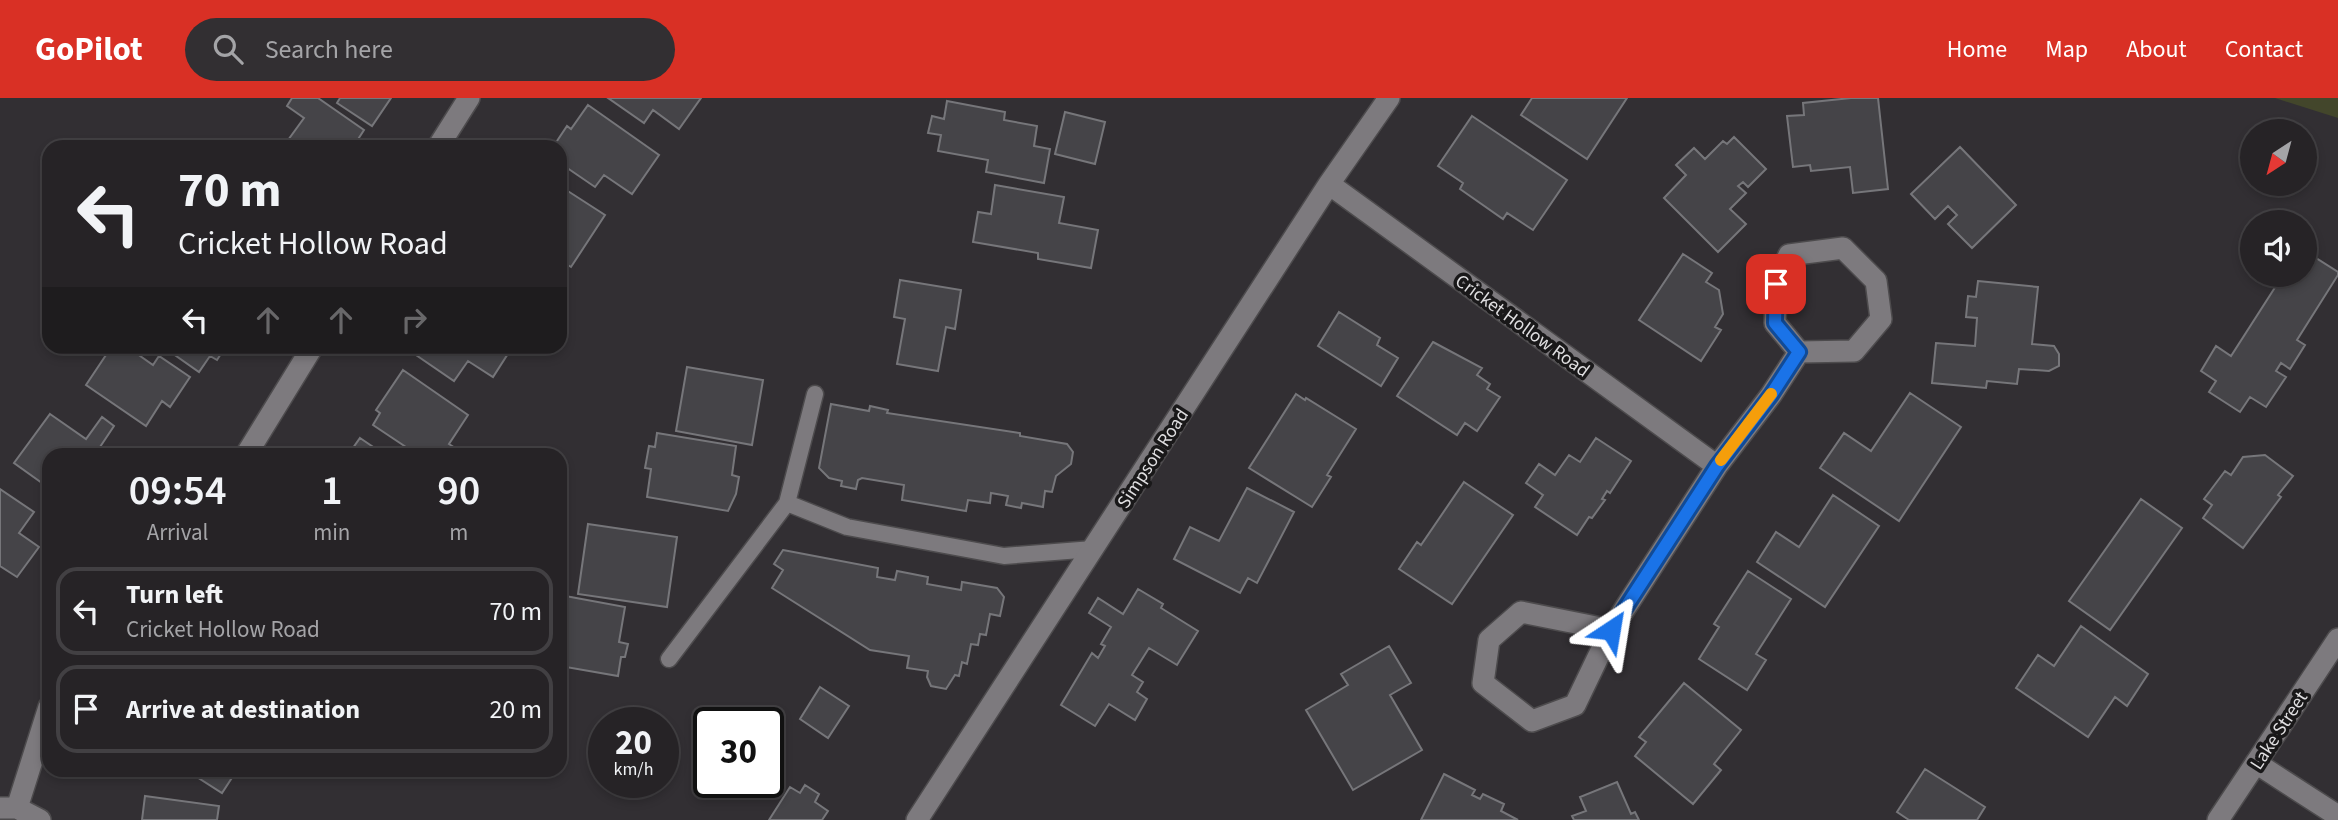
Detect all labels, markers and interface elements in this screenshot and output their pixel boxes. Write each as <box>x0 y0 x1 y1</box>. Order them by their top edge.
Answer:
search box <box>185 18 675 81</box>
text: GoPilot <box>35 26 143 73</box>
icon: search <box>209 30 247 68</box>
text: Search here <box>265 31 393 68</box>
text: Home <box>1947 32 2007 67</box>
text: Map <box>2045 32 2088 67</box>
text: About <box>2126 32 2187 67</box>
text: Contact <box>2225 32 2303 67</box>
north arrow <box>2240 119 2317 196</box>
map controls <box>2240 119 2317 287</box>
text: 70 m <box>178 156 282 226</box>
icon: left <box>63 168 154 259</box>
button: sound <box>2240 210 2317 287</box>
text: Cricket Hollow Road <box>178 221 448 267</box>
pin <box>1746 254 1806 314</box>
icon: arrive <box>1757 265 1795 303</box>
street label: Cricket Hollow Road <box>1449 268 1595 384</box>
icon: left <box>176 301 214 339</box>
icon: ahead <box>249 301 287 339</box>
icon: ahead <box>322 301 360 339</box>
icon: right <box>395 301 433 339</box>
street label: Simpson Road <box>1111 404 1196 514</box>
text: 09:54 <box>129 461 226 521</box>
text: 1 <box>321 461 343 521</box>
text: 90 <box>437 461 480 521</box>
text: Arrival <box>147 516 209 549</box>
text: min <box>313 516 350 549</box>
text: m <box>449 516 468 549</box>
text: Turn left <box>126 576 223 613</box>
icon: left <box>67 592 105 630</box>
text: 70 m <box>489 593 542 630</box>
position arrow <box>1574 593 1648 667</box>
text: Cricket Hollow Road <box>126 613 320 646</box>
street label: Lake Street <box>2244 686 2315 775</box>
icon: arrive <box>67 690 105 728</box>
text: Arrive at destination <box>126 691 360 728</box>
text: 20 m <box>489 691 542 728</box>
speed limit sign: 30 <box>693 707 784 798</box>
text: 20 <box>615 718 652 768</box>
text: km/h <box>614 757 653 782</box>

